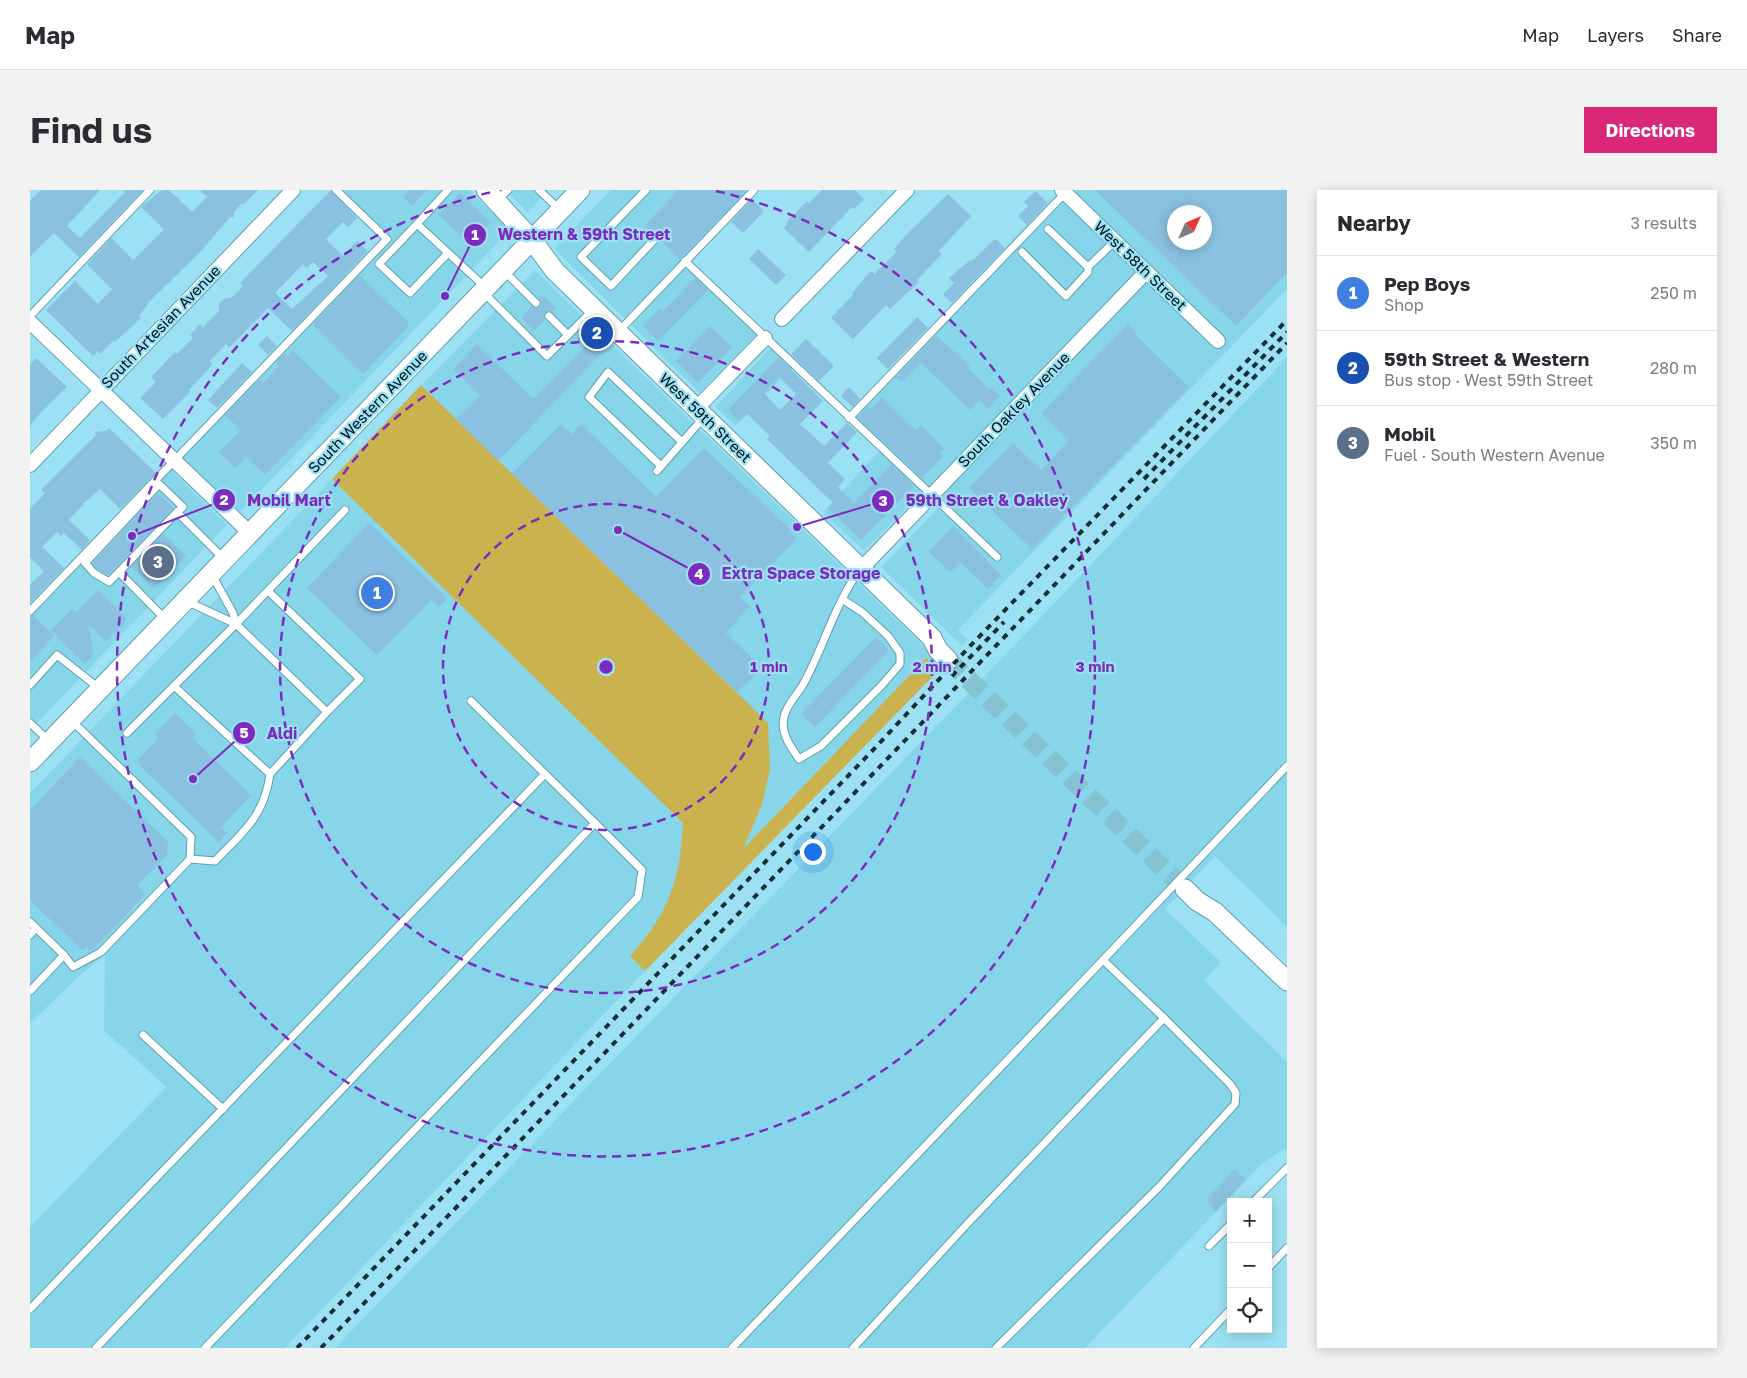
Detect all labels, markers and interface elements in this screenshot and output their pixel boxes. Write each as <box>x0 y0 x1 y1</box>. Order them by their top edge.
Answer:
text: Map <box>25 20 75 49</box>
text: Map <box>1522 24 1559 46</box>
text: Layers <box>1587 24 1644 46</box>
text: Share <box>1672 24 1722 46</box>
button: Directions <box>1584 107 1717 153</box>
text: Find us <box>30 109 152 151</box>
north arrow <box>1167 205 1212 250</box>
text: Nearby <box>1337 210 1411 236</box>
text: 3 results <box>1630 213 1697 233</box>
street label: West 58th Street <box>1091 217 1191 314</box>
callout: Western & 59th Street <box>463 219 680 250</box>
text: Western & 59th Street <box>498 224 670 244</box>
text: 1 <box>471 225 479 243</box>
street label: South Artesian Avenue <box>97 261 224 392</box>
text: Pep Boys <box>1384 272 1470 295</box>
text: 1 <box>1349 283 1357 303</box>
text: 250 m <box>1650 283 1697 303</box>
text: Shop <box>1384 295 1424 315</box>
pin: 2 <box>581 314 613 352</box>
street label: South Western Avenue <box>304 346 431 476</box>
text: 59th Street & Western <box>1384 347 1589 370</box>
street label: South Oakley Avenue <box>954 348 1073 471</box>
text: 2 <box>1348 358 1358 378</box>
text: 280 m <box>1650 358 1697 378</box>
street label: West 59th Street <box>656 369 756 466</box>
text: Bus stop · West 59th Street <box>1384 370 1593 390</box>
text: Mobil <box>1384 422 1436 445</box>
text: 3 <box>1348 433 1358 453</box>
text: 350 m <box>1650 433 1697 453</box>
text: Fuel · South Western Avenue <box>1384 445 1605 465</box>
callout: Mobil Mart <box>212 484 341 515</box>
callout: 59th Street & Oakley <box>871 485 1078 516</box>
text: 2 <box>219 490 229 508</box>
text: Mobil Mart <box>247 490 331 510</box>
text: 59th Street & Oakley <box>906 490 1069 510</box>
text: 3 <box>878 491 888 509</box>
pin: 3 <box>142 543 174 581</box>
callout: Extra Space Storage <box>686 558 890 589</box>
text: Extra Space Storage <box>722 563 880 583</box>
text: 4 <box>694 564 704 582</box>
pin: 1 <box>361 574 393 612</box>
text: 1 min <box>750 657 788 675</box>
text: 2 min <box>912 657 952 675</box>
text: 3 min <box>1075 657 1115 675</box>
centre of rings <box>597 658 615 676</box>
callout: Aldi <box>232 718 308 749</box>
text: 5 <box>239 723 249 741</box>
text: Aldi <box>267 723 297 743</box>
your location <box>800 839 826 865</box>
map controls <box>1227 1198 1272 1333</box>
button: + <box>1227 1198 1272 1243</box>
button: − <box>1227 1243 1272 1288</box>
button: locate <box>1227 1288 1272 1333</box>

